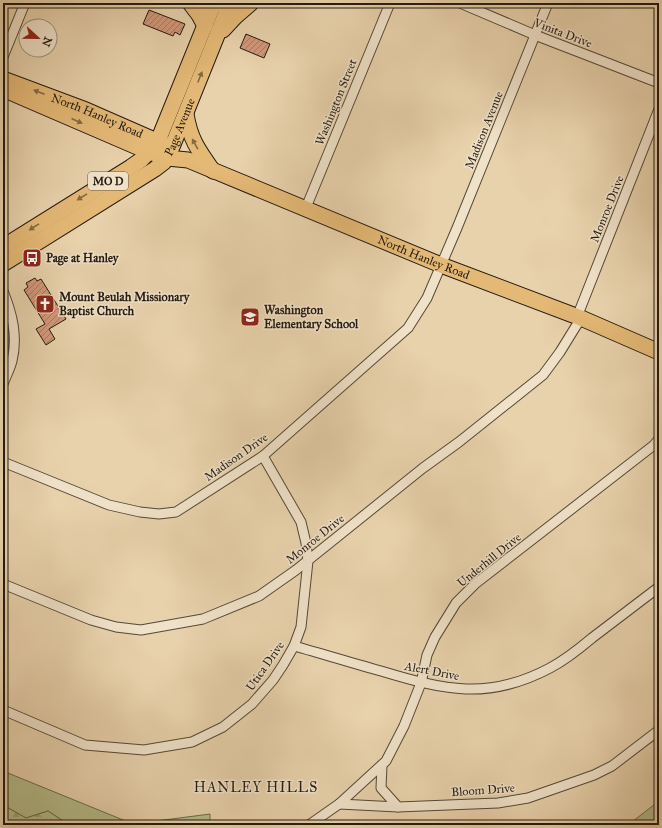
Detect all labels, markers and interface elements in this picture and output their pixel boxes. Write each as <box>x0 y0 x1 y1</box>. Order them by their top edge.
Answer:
street label: Vinita Drive <box>531 15 594 50</box>
north arrow <box>18 18 58 58</box>
text: N <box>39 35 55 49</box>
street label: Washington Street <box>312 56 361 147</box>
one-way arrow <box>197 71 203 83</box>
one-way arrow <box>32 88 44 94</box>
street label: Madison Avenue <box>462 89 506 171</box>
street label: North Hanley Road <box>49 91 145 141</box>
street label: Page Avenue <box>162 96 198 158</box>
one-way arrow <box>72 119 84 125</box>
one-way arrow <box>191 138 198 150</box>
road number: MO D <box>88 172 128 190</box>
street label: Monroe Drive <box>587 174 627 244</box>
one-way arrow <box>76 194 88 201</box>
one-way arrow <box>29 223 39 231</box>
street label: North Hanley Road <box>375 232 472 282</box>
bus stop icon: Page at Hanley <box>21 247 43 269</box>
place label: Page at Hanley <box>46 251 120 266</box>
place label: Mount Beulah Missionary Baptist Church <box>59 290 191 319</box>
church icon: Mount Beulah Missionary Baptist Church <box>34 293 56 315</box>
place label: Washington Elementary School <box>264 303 359 332</box>
school or university icon: Washington Elementary School <box>239 306 261 328</box>
street label: Madison Drive <box>202 430 270 484</box>
street label: Monroe Drive <box>283 511 347 567</box>
street label: Underhill Drive <box>454 530 524 590</box>
street label: Utica Drive <box>243 639 287 693</box>
street label: Alert Drive <box>403 659 461 683</box>
district label: HANLEY HILLS <box>194 779 318 796</box>
street label: Bloom Drive <box>451 781 515 799</box>

